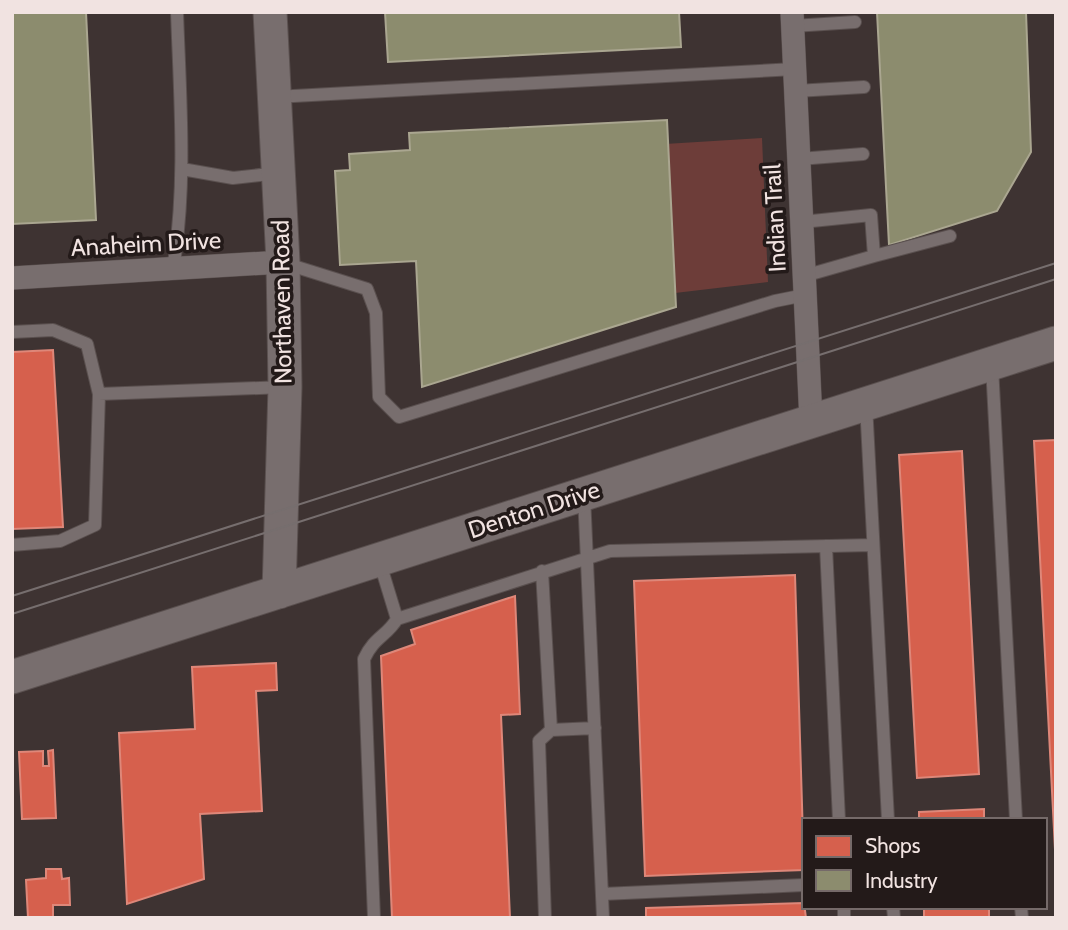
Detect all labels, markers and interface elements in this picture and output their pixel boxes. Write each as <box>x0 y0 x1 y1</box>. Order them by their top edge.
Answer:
street label: Indian Trail <box>757 163 792 273</box>
street label: Northaven Road <box>266 220 297 384</box>
street label: Anaheim Drive <box>70 225 222 262</box>
street label: Denton Drive <box>464 475 603 544</box>
legend <box>802 818 1047 909</box>
text: Shops <box>865 833 921 858</box>
text: Industry <box>865 868 938 893</box>

